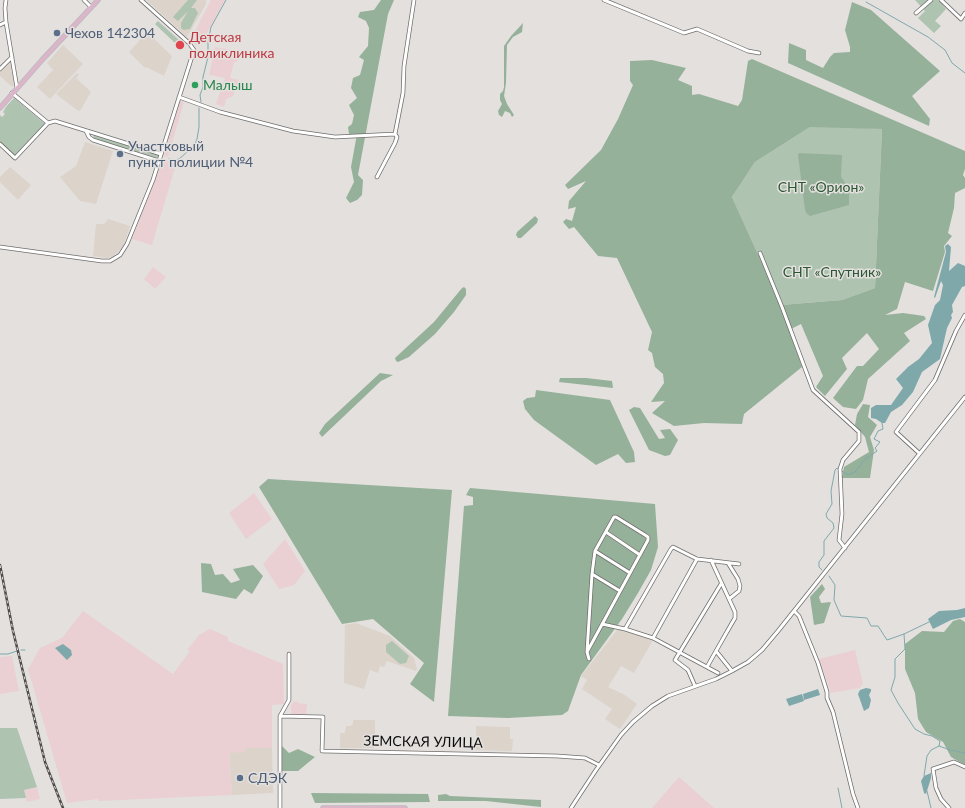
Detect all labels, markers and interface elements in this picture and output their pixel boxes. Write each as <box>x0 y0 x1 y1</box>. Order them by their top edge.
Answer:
place label: Чехов 142304 <box>65 25 155 41</box>
marker: Чехов 142304 <box>52 28 62 38</box>
place label: Детская поликлиника <box>189 29 274 62</box>
marker: Детская поликлиника <box>174 39 186 51</box>
place label: Малыш <box>203 77 253 93</box>
marker: Малыш <box>190 80 200 90</box>
place label: Участковый пункт полиции №4 <box>128 138 253 170</box>
marker: Участковый пункт полиции №4 <box>115 149 125 159</box>
park label: СНТ «Орион» <box>778 179 864 195</box>
park label: СНТ «Спутник» <box>783 264 881 280</box>
street label: ЗЕМСКАЯ УЛИЦА <box>363 733 483 751</box>
place label: СДЭК <box>248 770 287 786</box>
marker: СДЭК <box>235 773 245 783</box>

